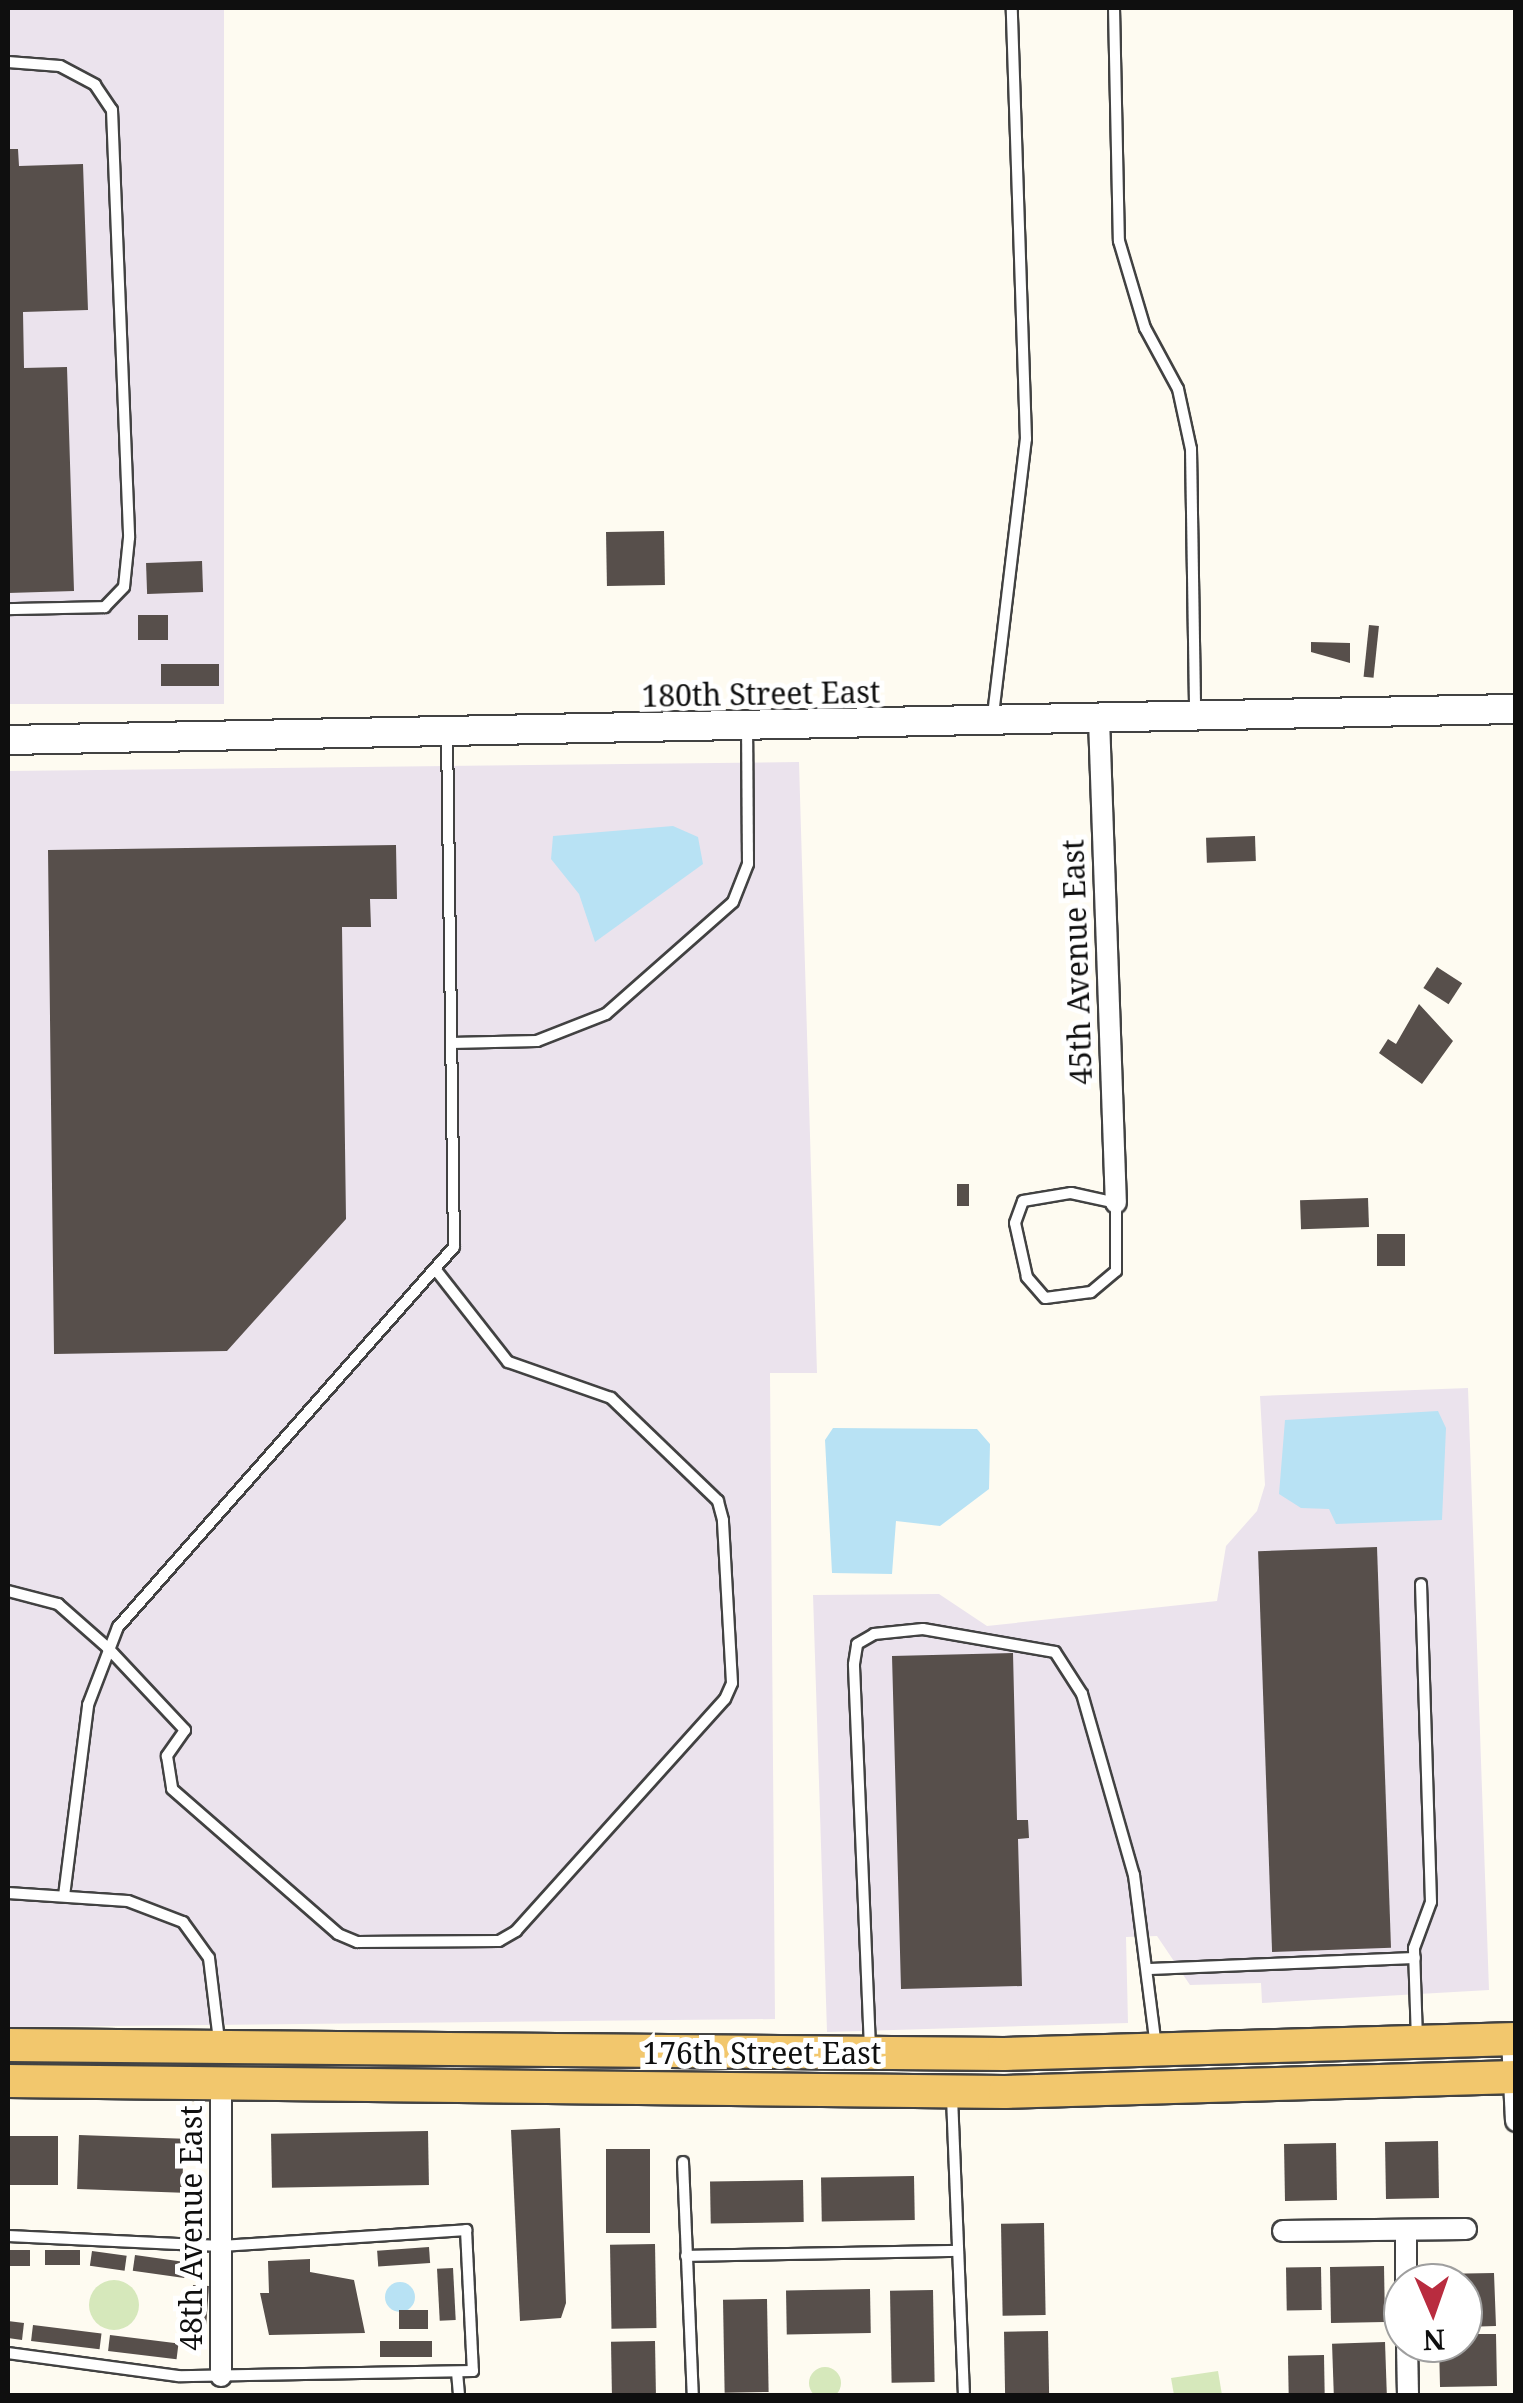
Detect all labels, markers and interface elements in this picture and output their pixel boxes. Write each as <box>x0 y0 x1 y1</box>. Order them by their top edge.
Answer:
street label: 180th Street East <box>641 674 881 714</box>
street label: 45th Avenue East <box>1055 839 1099 1085</box>
street label: 176th Street East <box>643 2035 881 2071</box>
street label: 48th Avenue East <box>173 2105 209 2351</box>
north arrow <box>1383 2263 1483 2363</box>
text: N <box>1422 2322 1446 2360</box>

